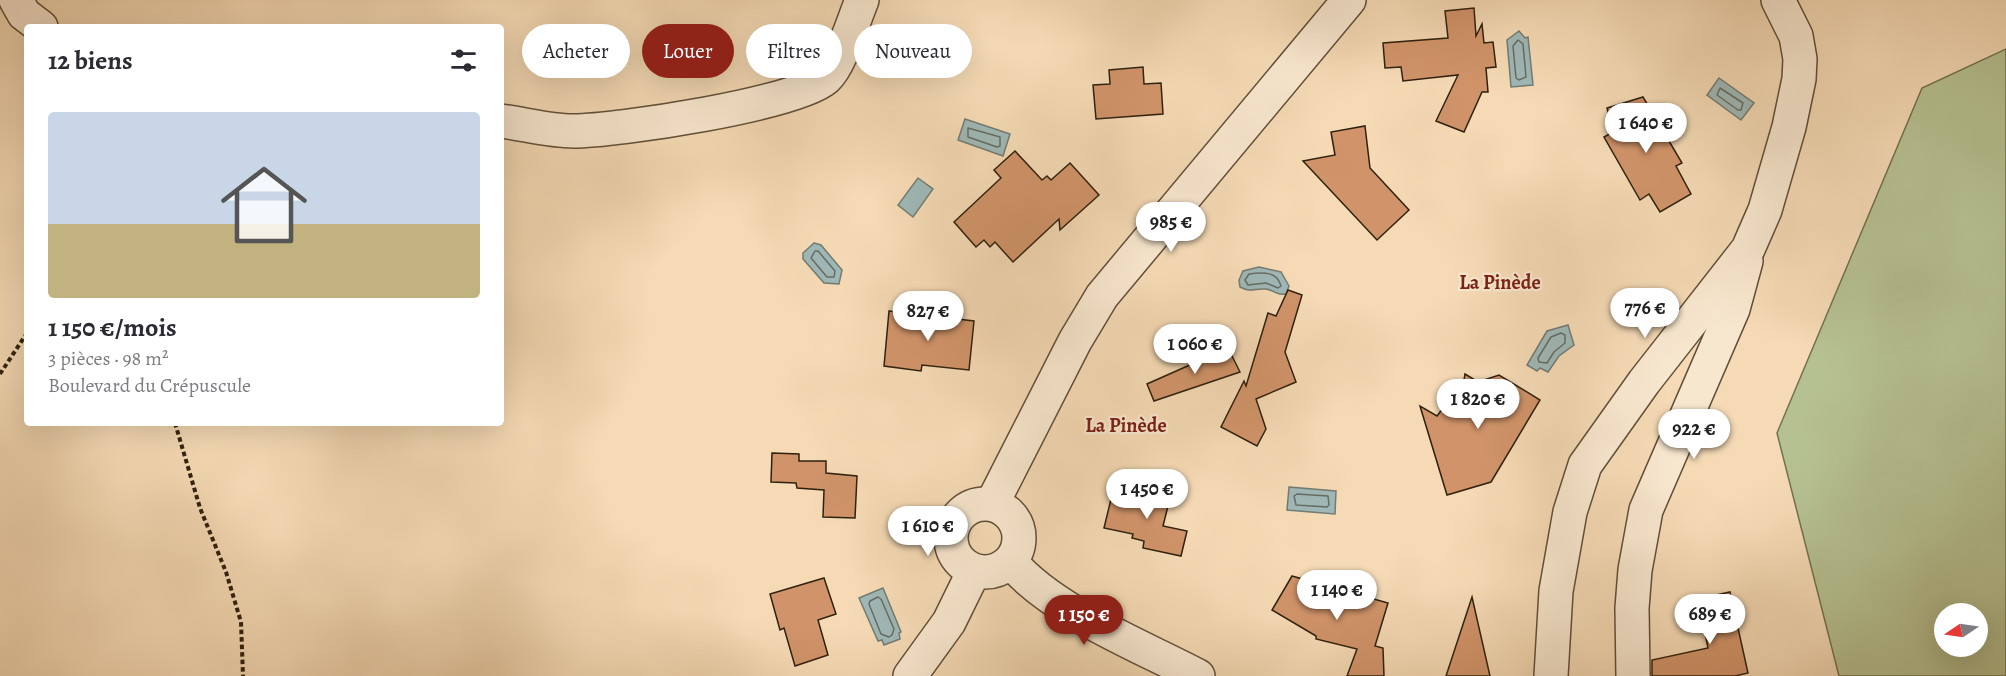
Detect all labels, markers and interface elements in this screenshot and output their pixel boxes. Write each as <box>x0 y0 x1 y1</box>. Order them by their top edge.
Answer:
chip: Acheter <box>522 24 630 78</box>
chip: Louer <box>642 24 734 78</box>
chip: Filtres <box>746 24 842 78</box>
chip: Nouveau <box>854 24 972 78</box>
text: 12 biens <box>48 43 133 78</box>
icon: filters <box>447 44 480 77</box>
pin: 1 640 € <box>1591 103 1701 154</box>
text: 1 640 € <box>1619 109 1673 136</box>
icon: home <box>210 151 318 259</box>
pin: 985 € <box>1129 202 1213 253</box>
text: 985 € <box>1150 208 1192 235</box>
district label: La Pinède <box>1459 269 1541 296</box>
pin: 776 € <box>1603 288 1687 339</box>
pin: 827 € <box>886 291 970 342</box>
text: 776 € <box>1624 294 1666 321</box>
text: 827 € <box>907 297 949 324</box>
text: 1 150 €/mois <box>48 310 177 345</box>
pin: 1 060 € <box>1140 324 1250 375</box>
text: 1 060 € <box>1167 330 1223 357</box>
text: 3 pièces · 98 m² <box>48 345 168 372</box>
text: Boulevard du Crépuscule <box>48 372 251 399</box>
pin: 1 820 € <box>1423 379 1533 430</box>
text: 1 820 € <box>1451 385 1505 412</box>
pin: 922 € <box>1652 409 1736 460</box>
district label: La Pinède <box>1085 412 1167 439</box>
text: 922 € <box>1672 415 1716 442</box>
pin: 1 450 € <box>1092 469 1202 520</box>
text: 1 450 € <box>1120 475 1174 502</box>
pin: 1 610 € <box>873 506 983 557</box>
text: 1 610 € <box>902 512 954 539</box>
pin: 1 140 € <box>1282 570 1392 621</box>
text: 1 140 € <box>1311 576 1363 603</box>
pin: 689 € <box>1668 594 1752 645</box>
pin: 1 150 € <box>1029 595 1139 646</box>
text: 689 € <box>1688 600 1732 627</box>
text: 1 150 € <box>1058 601 1110 628</box>
north arrow <box>1934 603 1988 657</box>
map controls <box>1934 603 1988 657</box>

